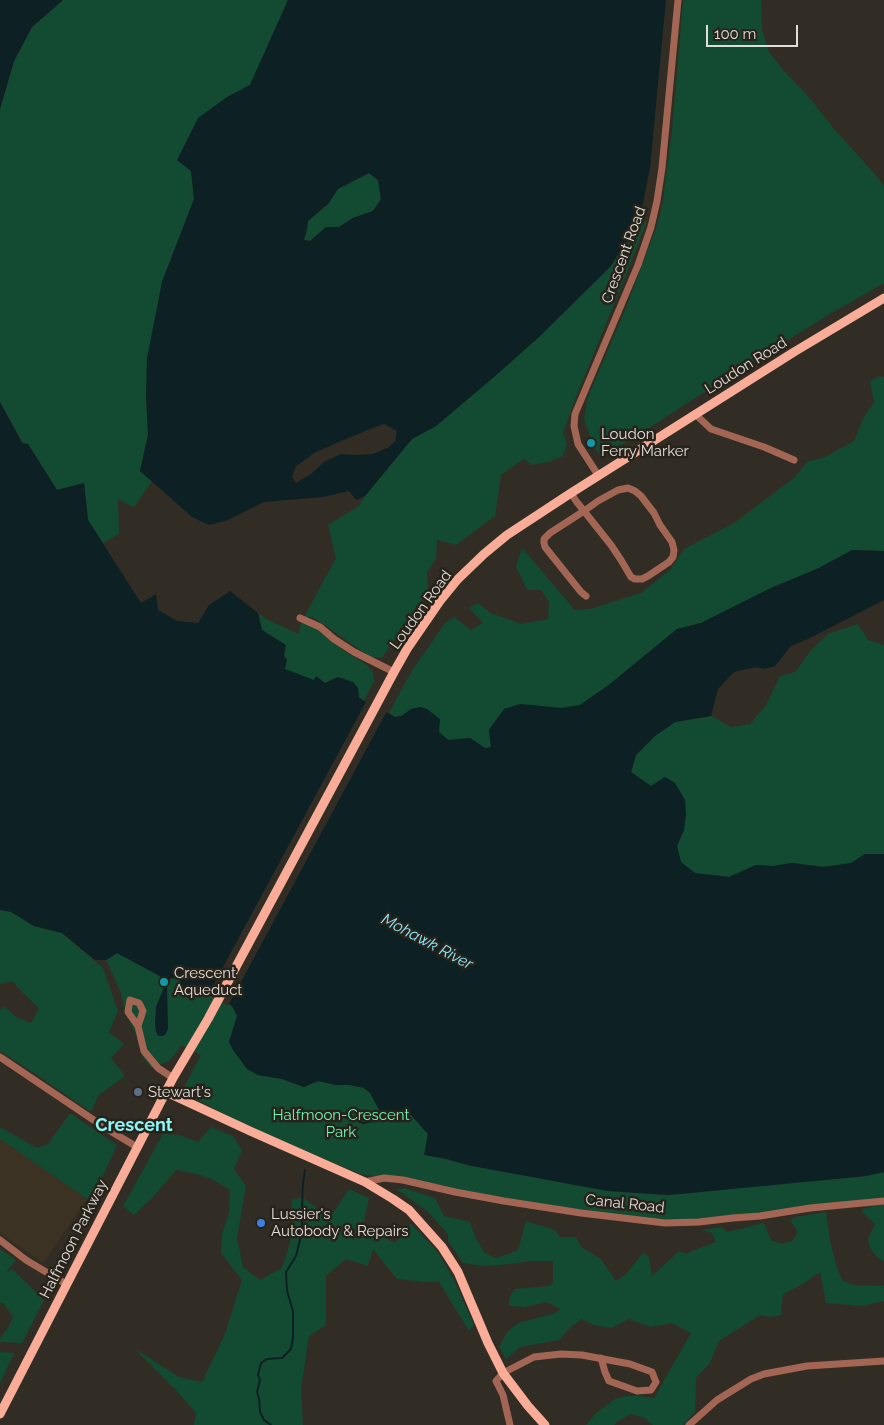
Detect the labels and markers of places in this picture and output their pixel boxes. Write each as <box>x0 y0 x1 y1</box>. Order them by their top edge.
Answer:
place label: Loudon Ferry Marker <box>601 425 689 460</box>
marker: Loudon Ferry Marker <box>585 437 597 449</box>
place label: Crescent Aqueduct <box>174 964 242 999</box>
marker: Crescent Aqueduct <box>158 976 170 988</box>
place label: Stewart's <box>148 1083 211 1101</box>
marker: Stewart's <box>132 1086 144 1098</box>
place label: Lussier's Autobody & Repairs <box>271 1205 409 1240</box>
marker: Lussier's Autobody & Repairs <box>255 1217 267 1229</box>

